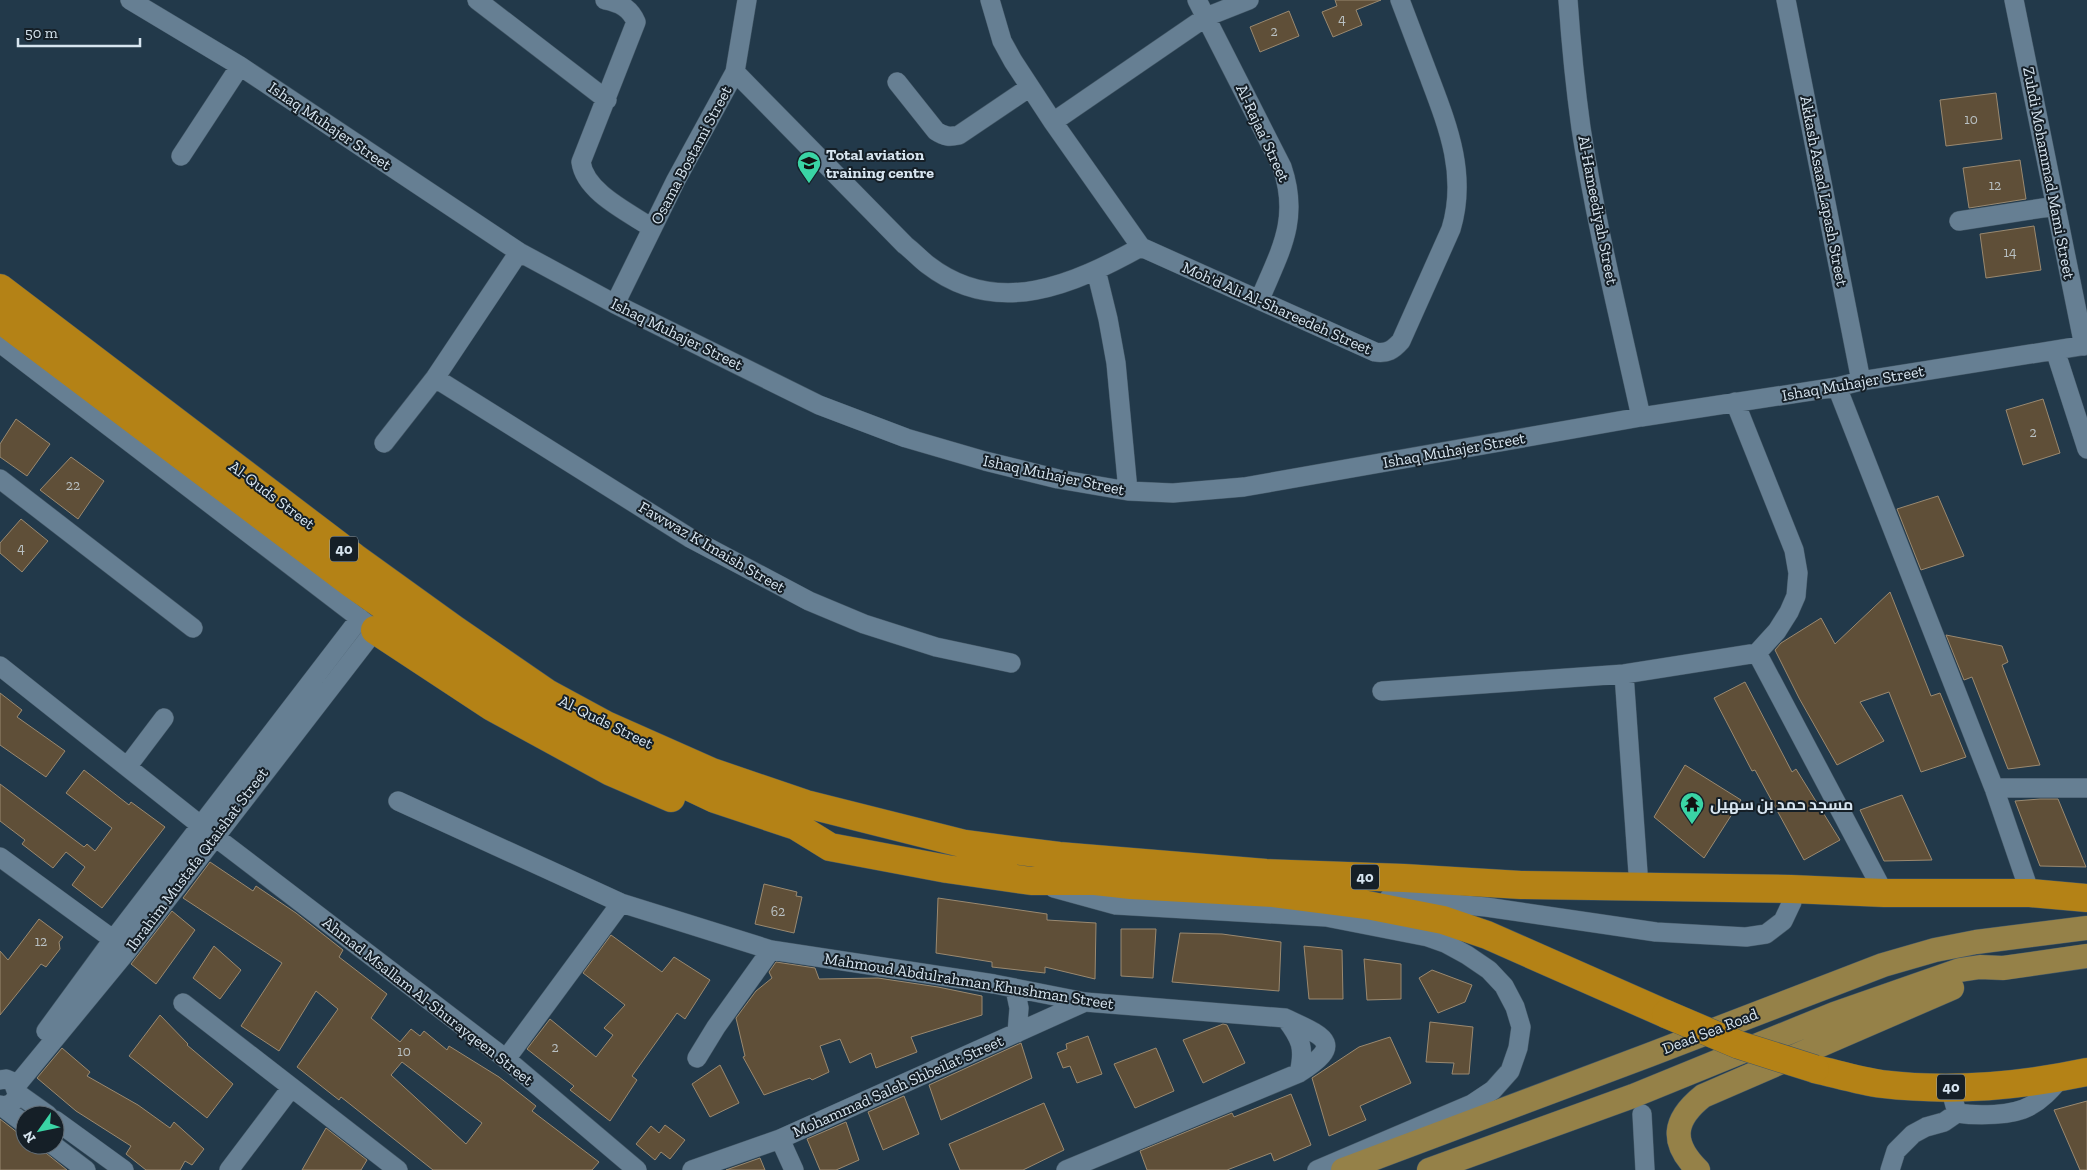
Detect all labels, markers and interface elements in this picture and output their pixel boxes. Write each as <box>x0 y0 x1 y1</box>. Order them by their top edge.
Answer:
house number: 4 <box>1338 11 1346 28</box>
scale bar <box>18 15 140 47</box>
house number: 2 <box>1270 23 1278 40</box>
text: 50 m <box>25 24 58 42</box>
street label: Zuhdi Mohammad Mami Street <box>2019 65 2079 281</box>
street label: Ishaq Muhajer Street <box>265 78 395 174</box>
street label: Al-Rajaa‘ Street <box>1232 81 1294 185</box>
street label: Osama Bostami Street <box>646 82 736 228</box>
street label: Akkash Asaad Lapash Street <box>1796 94 1852 288</box>
house number: 10 <box>1964 111 1978 128</box>
street label: Al-Hameediyah Street <box>1574 134 1622 286</box>
place label: Total aviation training centre <box>826 145 934 182</box>
school or university icon: Total aviation training centre <box>796 150 822 184</box>
house number: 12 <box>1989 177 2001 194</box>
house number: 14 <box>2004 244 2017 261</box>
street label: Moh'd Ali Al-Shareedeh Street <box>1179 258 1375 358</box>
street label: Ishaq Muhajer Street <box>608 294 746 374</box>
street label: Ishaq Muhajer Street <box>1780 361 1926 405</box>
house number: 2 <box>2029 424 2037 441</box>
street label: Ishaq Muhajer Street <box>1381 428 1527 472</box>
street label: Ishaq Muhajer Street <box>982 451 1127 499</box>
street label: Al-Quds Street <box>225 457 319 533</box>
house number: 22 <box>66 477 80 494</box>
street label: Fawwaz K Imaish Street <box>635 497 789 597</box>
road number: 40 <box>330 536 358 562</box>
house number: 4 <box>17 540 25 557</box>
street label: Al-Quds Street <box>556 691 656 753</box>
street label: Ibrahim Mustafa Qtaishat Street <box>122 764 272 954</box>
temple icon: مسجد حمد بن سهيل <box>1679 791 1705 825</box>
place label: مسجد حمد بن سهيل <box>1710 795 1853 814</box>
road number: 40 <box>1351 864 1379 890</box>
house number: 62 <box>771 903 785 920</box>
street label: Ahmad Msallam Al-Shurayqeen Street <box>319 913 537 1089</box>
house number: 12 <box>35 933 47 950</box>
street label: Mahmoud Abdulrahman Khushman Street <box>823 949 1115 1013</box>
street label: Dead Sea Road <box>1660 1004 1761 1058</box>
street label: Mohammad Saleh Shbeilat Street <box>790 1031 1006 1141</box>
house number: 2 <box>551 1039 559 1056</box>
house number: 10 <box>397 1043 411 1060</box>
road number: 40 <box>1937 1074 1965 1100</box>
north arrow <box>15 1105 65 1155</box>
text: N <box>19 1127 40 1146</box>

